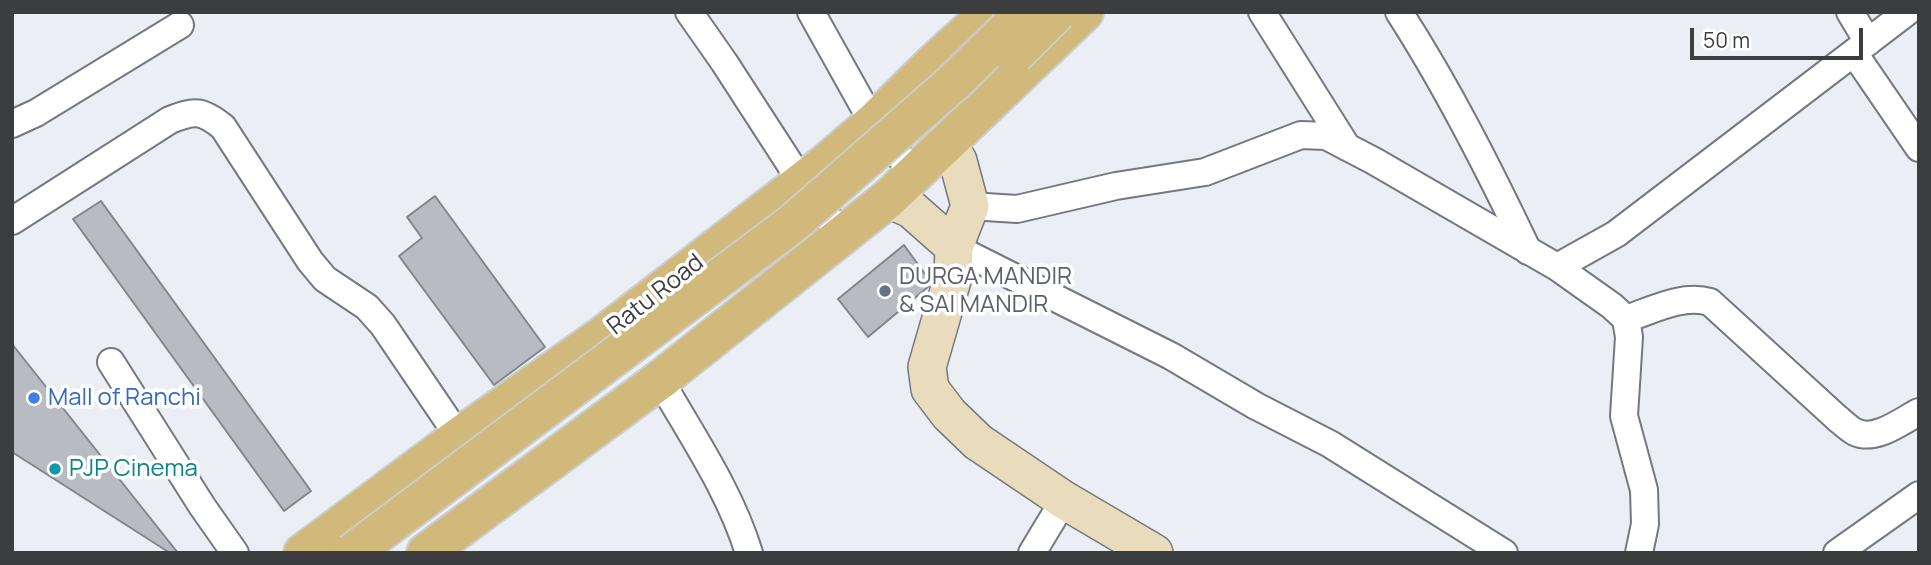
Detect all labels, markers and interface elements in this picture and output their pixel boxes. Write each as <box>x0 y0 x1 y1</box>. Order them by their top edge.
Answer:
scale bar <box>1693 14 1866 58</box>
text: 50 m <box>1703 26 1750 54</box>
street label: Ratu Road <box>602 249 710 341</box>
place label: DURGA MANDIR & SAI MANDIR <box>899 263 1072 319</box>
marker: DURGA MANDIR & SAI MANDIR <box>877 283 893 299</box>
place label: Mall of Ranchi <box>48 384 201 412</box>
marker: Mall of Ranchi <box>26 390 42 406</box>
place label: PJP Cinema <box>69 455 198 483</box>
marker: PJP Cinema <box>47 461 63 477</box>

